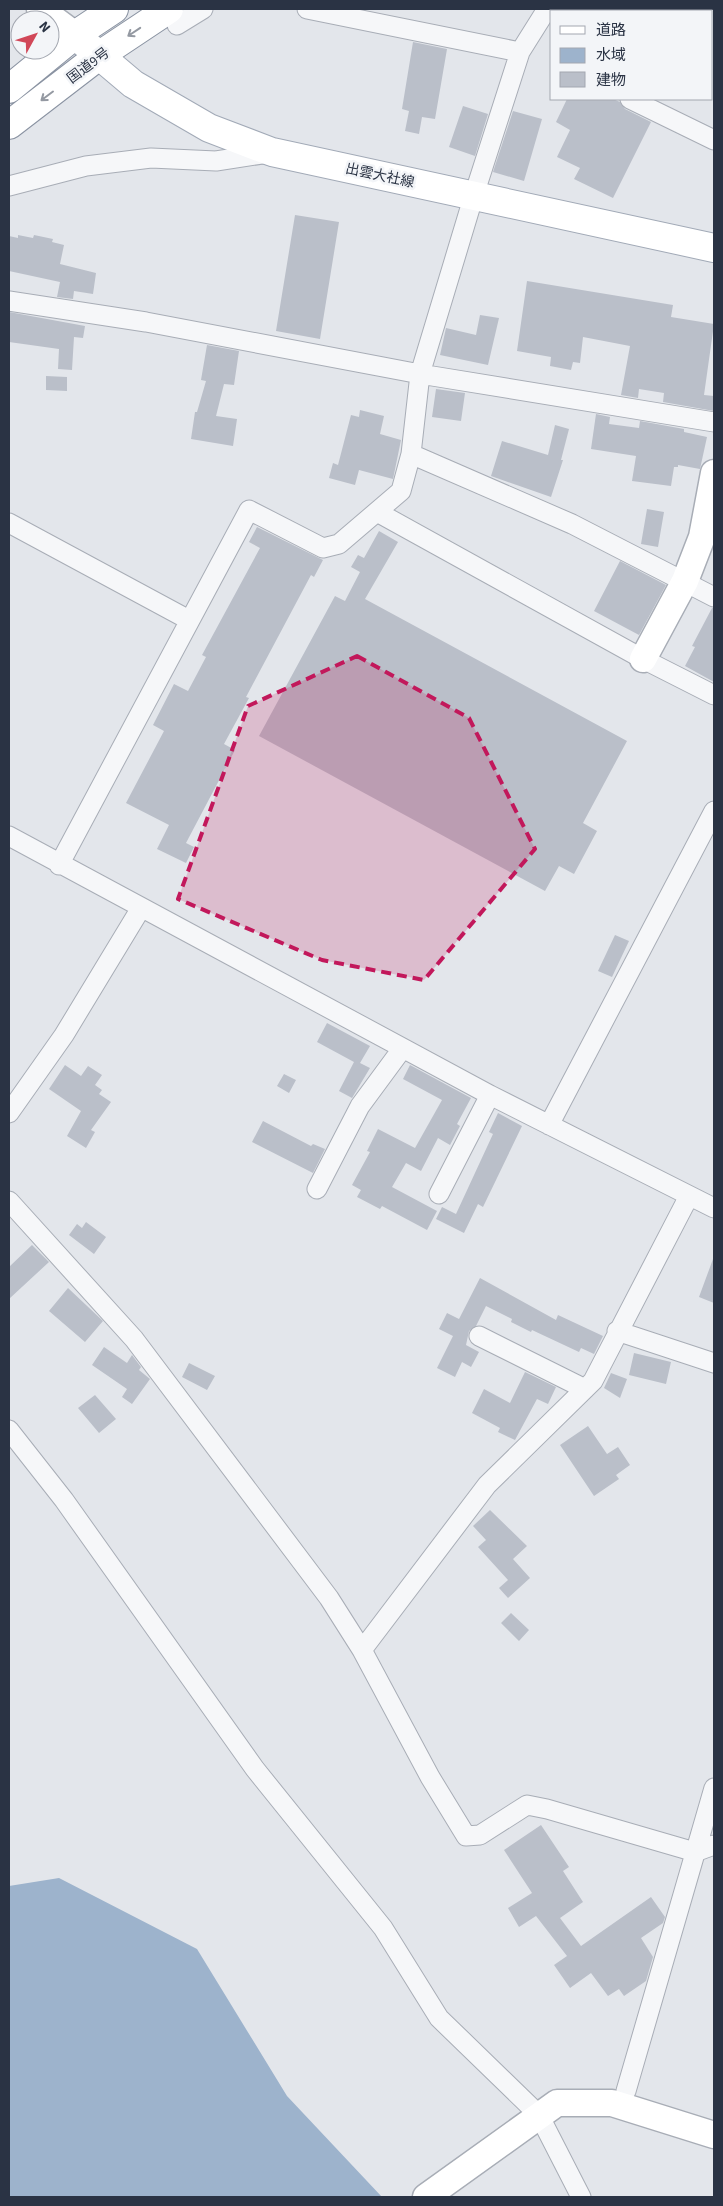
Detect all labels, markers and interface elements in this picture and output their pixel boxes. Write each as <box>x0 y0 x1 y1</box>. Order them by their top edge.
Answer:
north arrow <box>10 10 60 60</box>
legend <box>550 10 713 100</box>
text: N <box>34 17 55 37</box>
text: 道路 <box>596 20 626 41</box>
one-way arrow <box>127 27 141 37</box>
street label: 国道9号 <box>63 43 114 89</box>
text: 水域 <box>596 45 626 66</box>
text: 建物 <box>596 70 626 91</box>
one-way arrow <box>41 90 54 101</box>
street label: 出雲大社線 <box>343 159 416 193</box>

